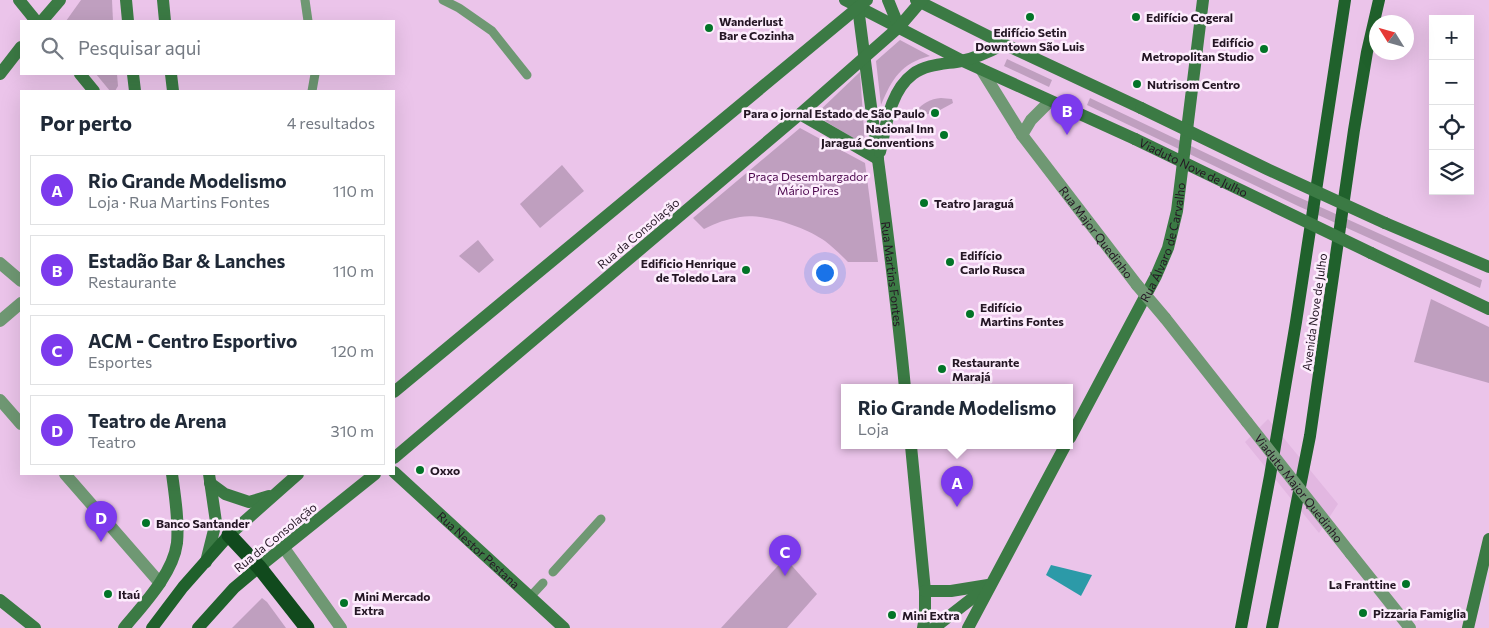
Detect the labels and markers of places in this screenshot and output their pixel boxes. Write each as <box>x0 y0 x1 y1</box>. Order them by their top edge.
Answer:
place label: Edifício Cogeral <box>1146 10 1233 24</box>
marker: Edifício Setin Downtown São Luis <box>1024 11 1036 23</box>
marker: Edifício Cogeral <box>1130 11 1142 23</box>
place label: Wanderlust Bar e Cozinha <box>719 14 794 42</box>
marker: Wanderlust Bar e Cozinha <box>703 22 715 34</box>
place label: Edifício Setin Downtown São Luis <box>975 25 1085 53</box>
place label: Edifício Metropolitan Studio <box>1141 35 1254 63</box>
marker: Edifício Metropolitan Studio <box>1258 43 1270 55</box>
place label: Nutrisom Centro <box>1147 77 1240 91</box>
marker: Nutrisom Centro <box>1131 78 1143 90</box>
pin: B <box>1051 94 1083 135</box>
place label: Para o jornal Estado de São Paulo <box>743 106 925 120</box>
marker: Para o jornal Estado de São Paulo <box>929 107 941 119</box>
place label: Nacional Inn Jaraguá Conventions <box>821 121 934 150</box>
marker: Nacional Inn Jaraguá Conventions <box>938 129 950 141</box>
place label: Teatro Jaraguá <box>934 196 1014 211</box>
marker: Teatro Jaraguá <box>918 197 930 209</box>
place label: Edifício Carlo Rusca <box>960 248 1025 276</box>
place label: Edificio Henrique de Toledo Lara <box>641 256 736 284</box>
marker: Edifício Carlo Rusca <box>944 256 956 268</box>
marker: Edificio Henrique de Toledo Lara <box>740 264 752 276</box>
place label: Edifício Martins Fontes <box>980 300 1064 328</box>
marker: Edifício Martins Fontes <box>964 308 976 320</box>
place label: Restaurante Marajá <box>952 355 1019 383</box>
marker: Restaurante Marajá <box>936 363 948 375</box>
place label: Oxxo <box>430 463 460 477</box>
marker: Oxxo <box>414 464 426 476</box>
pin: A <box>941 466 973 507</box>
pin: D <box>85 501 117 542</box>
place label: Banco Santander <box>156 516 250 530</box>
marker: Banco Santander <box>140 517 152 529</box>
pin: C <box>769 535 801 576</box>
place label: La Franttine <box>1329 577 1396 591</box>
marker: La Franttine <box>1400 578 1412 590</box>
place label: Itaú <box>118 587 140 601</box>
marker: Itaú <box>102 588 114 600</box>
place label: Mini Mercado Extra <box>354 589 430 617</box>
marker: Mini Mercado Extra <box>338 597 350 609</box>
place label: Pizzaria Famiglia <box>1373 606 1466 620</box>
marker: Pizzaria Famiglia <box>1357 607 1369 619</box>
place label: Mini Extra <box>902 608 960 622</box>
marker: Mini Extra <box>886 609 898 621</box>

